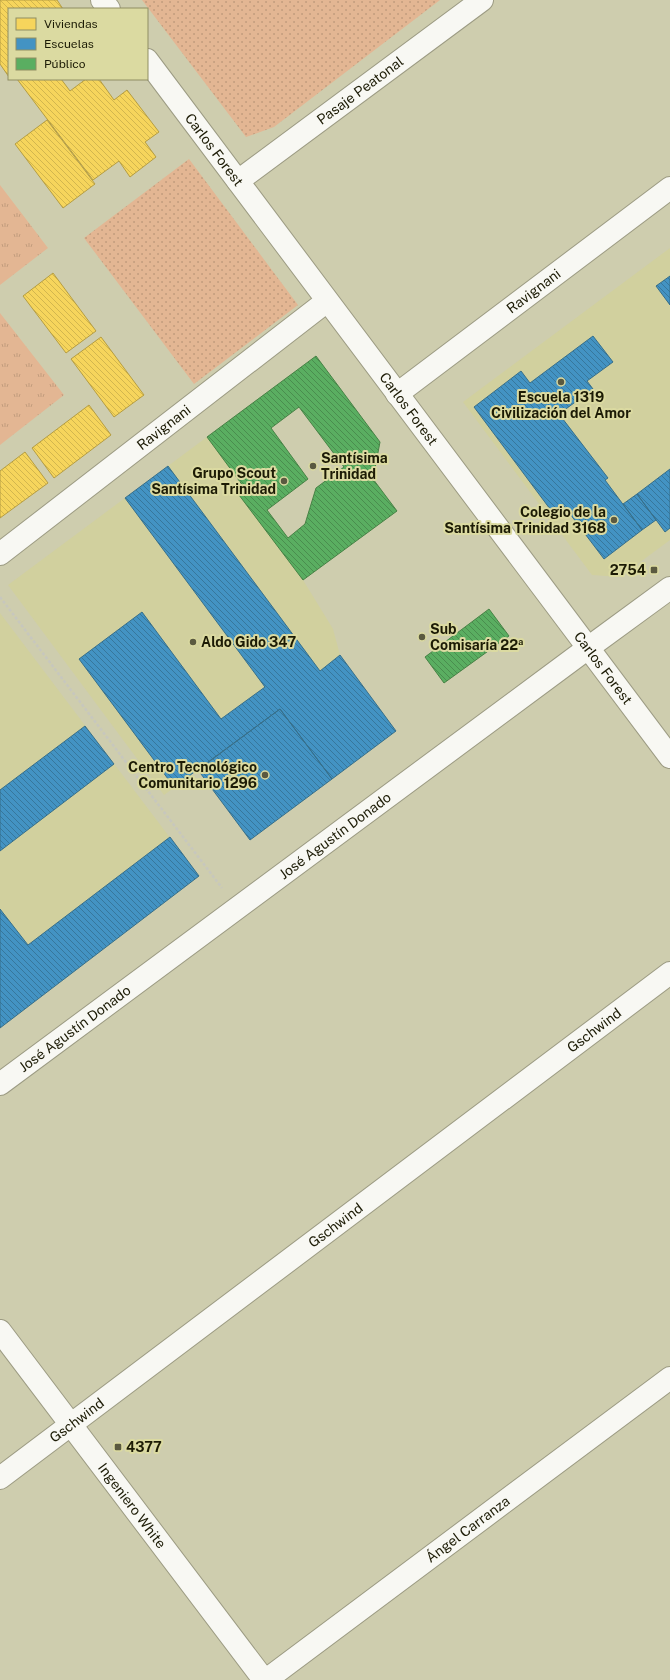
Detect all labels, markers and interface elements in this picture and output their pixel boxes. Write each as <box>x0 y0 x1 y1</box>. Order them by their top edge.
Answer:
legend <box>8 8 148 80</box>
text: Viviendas <box>44 17 98 31</box>
text: Escuelas <box>44 37 94 51</box>
street label: Pasaje Peatonal <box>314 53 406 128</box>
text: Público <box>44 57 86 71</box>
street label: Carlos Forest <box>182 110 247 189</box>
street label: Ravignani <box>503 265 564 317</box>
street label: Carlos Forest <box>376 369 441 448</box>
marker: Escuela 1319 Civilización del Amor <box>556 377 566 387</box>
place label: Escuela 1319 Civilización del Amor <box>491 389 631 421</box>
street label: Ravignani <box>134 402 194 453</box>
place label: Santísima Trinidad <box>321 450 388 482</box>
marker: Santísima Trinidad <box>308 461 318 471</box>
place label: Grupo Scout Santísima Trinidad <box>151 465 276 497</box>
marker: Grupo Scout Santísima Trinidad <box>279 476 289 486</box>
place label: Colegio de la Santísima Trinidad 3168 <box>444 504 606 536</box>
marker: Colegio de la Santísima Trinidad 3168 <box>609 515 619 525</box>
place label: 2754 <box>610 562 646 578</box>
marker: 2754 <box>649 565 659 575</box>
place label: Sub Comisaría 22ª <box>430 621 524 653</box>
street label: Carlos Forest <box>571 628 636 707</box>
marker: Sub Comisaría 22ª <box>417 632 427 642</box>
place label: Aldo Gido 347 <box>201 634 297 650</box>
marker: Aldo Gido 347 <box>188 637 198 647</box>
place label: Centro Tecnológico Comunitario 1296 <box>128 759 257 791</box>
marker: Centro Tecnológico Comunitario 1296 <box>260 770 270 780</box>
street label: José Agustín Donado <box>276 789 394 882</box>
street label: José Agustín Donado <box>16 982 134 1075</box>
street label: Gschwind <box>564 1005 624 1056</box>
street label: Gschwind <box>305 1200 366 1251</box>
street label: Gschwind <box>46 1395 107 1446</box>
place label: 4377 <box>126 1439 162 1455</box>
marker: 4377 <box>113 1442 123 1452</box>
street label: Ingeniero White <box>95 1460 169 1551</box>
street label: Ángel Carranza <box>422 1493 513 1566</box>

